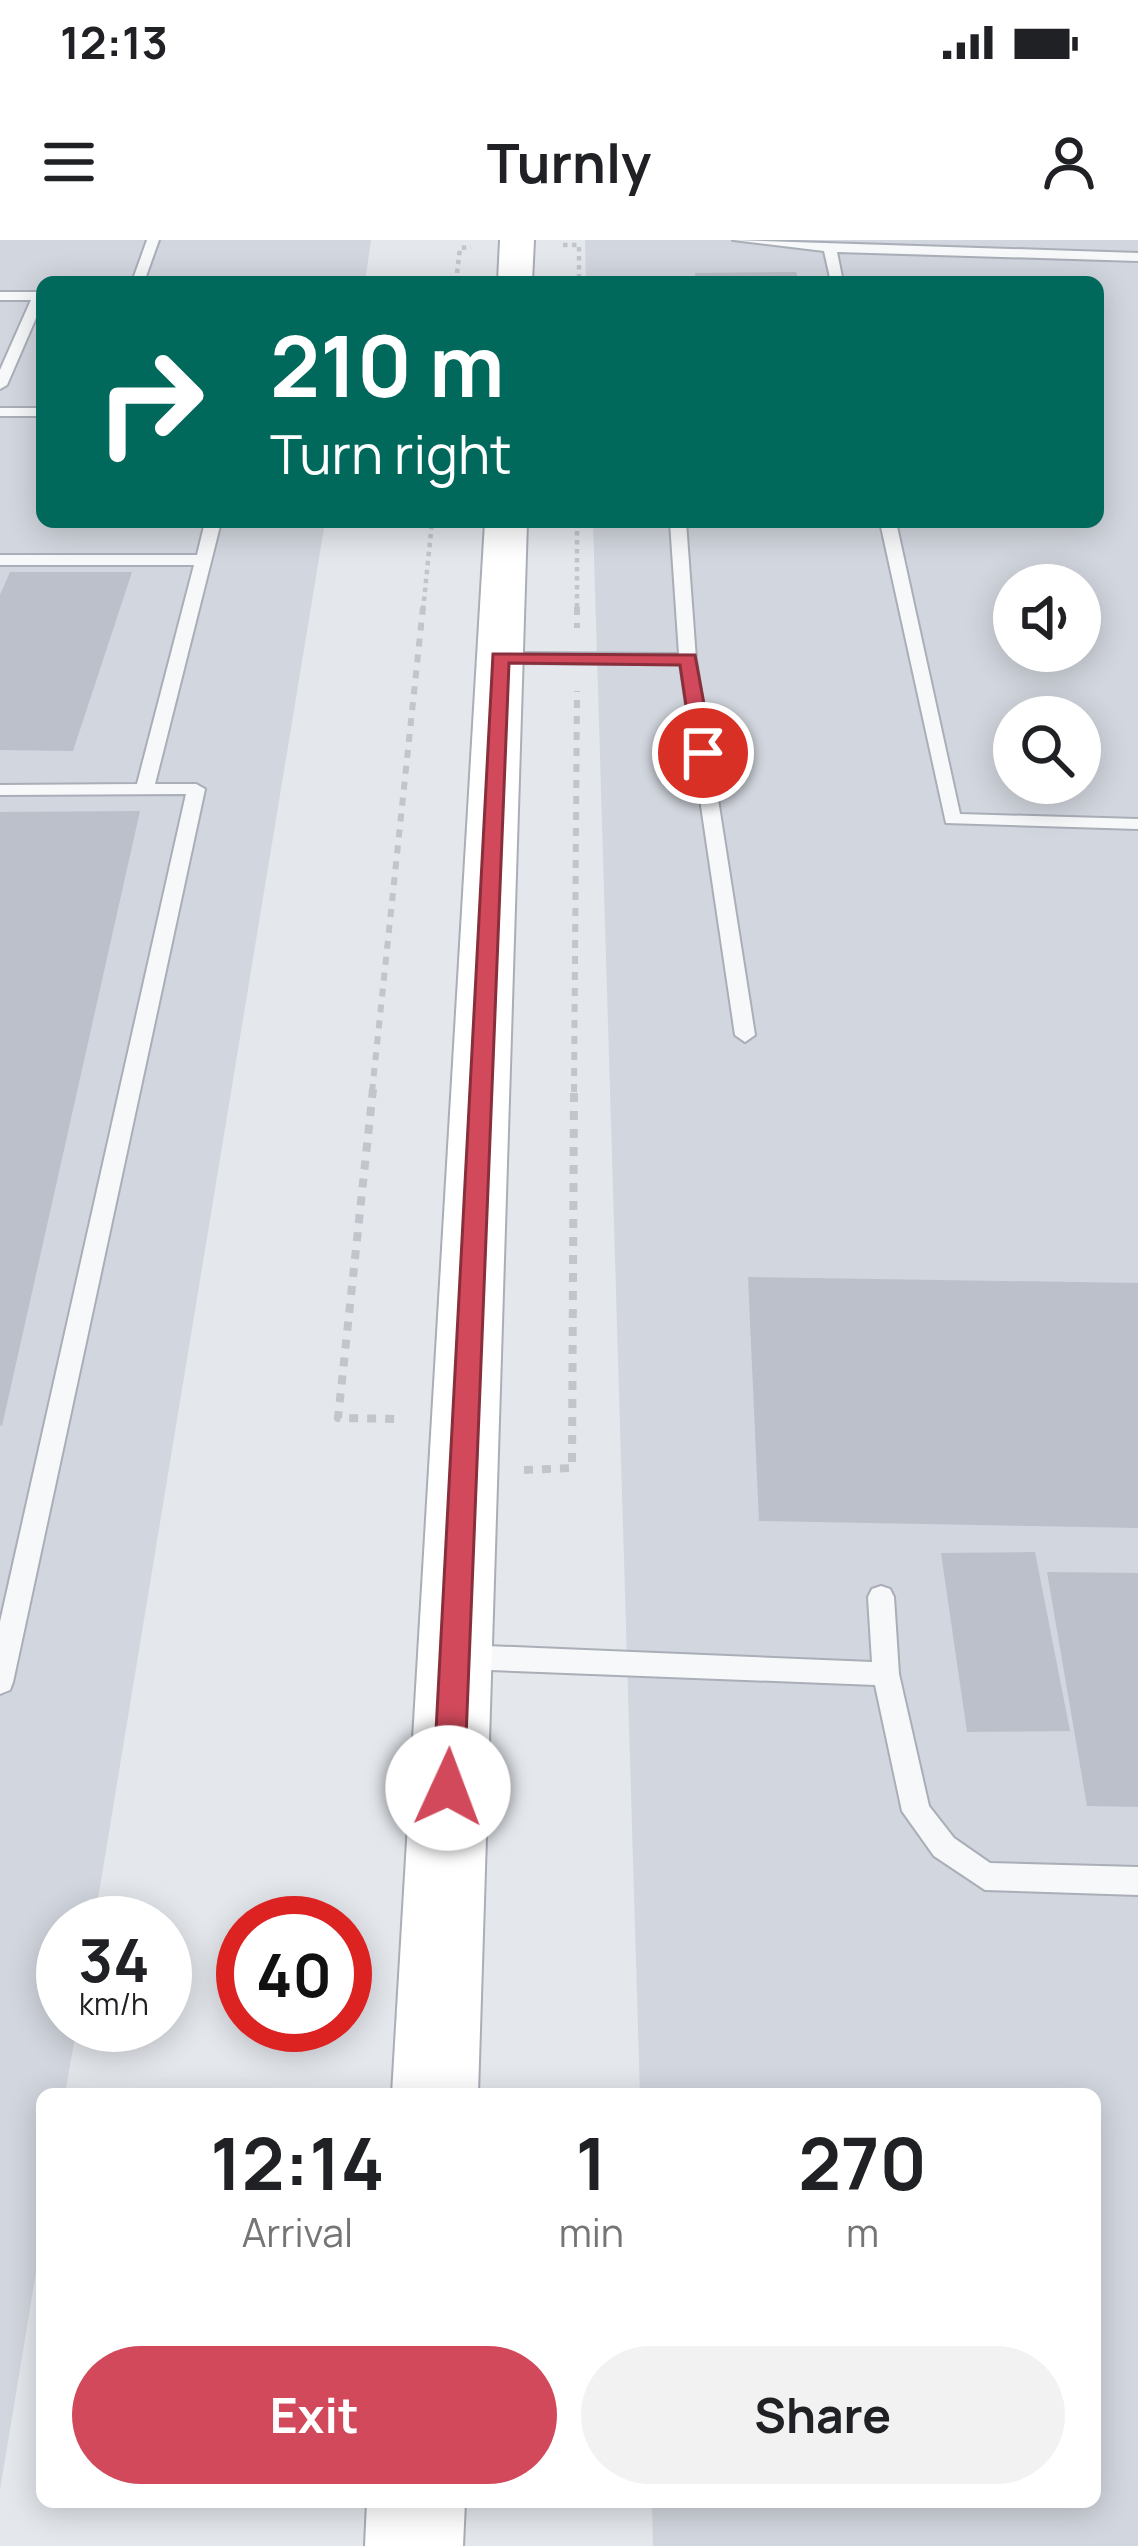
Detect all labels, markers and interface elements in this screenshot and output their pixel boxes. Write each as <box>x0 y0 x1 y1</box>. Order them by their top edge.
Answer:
text: 12:13 <box>60 11 168 73</box>
text: Turnly <box>487 125 651 199</box>
icon: menu <box>36 129 102 195</box>
icon: person <box>1036 129 1102 195</box>
text: 210 m <box>270 307 504 422</box>
icon: right <box>72 324 228 480</box>
text: Turn right <box>270 416 512 490</box>
map controls <box>993 564 1101 804</box>
button: sound <box>993 564 1101 672</box>
button: search <box>993 696 1101 804</box>
pin <box>652 702 754 804</box>
icon: arrive <box>670 720 736 786</box>
position arrow <box>385 1725 511 1851</box>
speed limit sign: 40 <box>216 1896 372 2052</box>
text: 34 <box>78 1918 150 2000</box>
text: km/h <box>79 1983 149 2024</box>
text: 12:14 <box>210 2113 385 2212</box>
text: 1 <box>576 2113 607 2212</box>
text: 270 <box>798 2113 927 2212</box>
text: Arrival <box>242 2205 353 2259</box>
text: min <box>559 2205 624 2259</box>
text: m <box>846 2205 879 2259</box>
button: Exit <box>72 2346 557 2484</box>
button: Share <box>581 2346 1065 2484</box>

